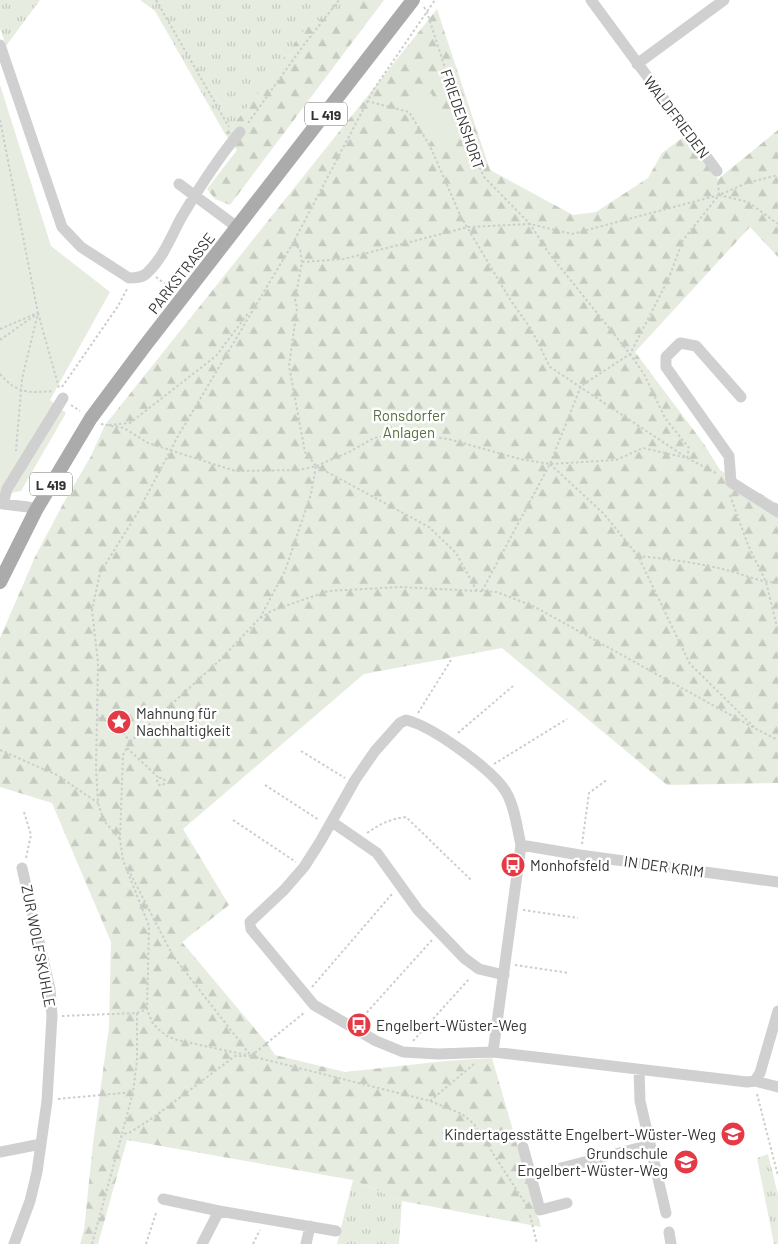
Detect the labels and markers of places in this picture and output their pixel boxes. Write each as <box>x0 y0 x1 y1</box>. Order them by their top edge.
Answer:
place label: Mahnung für Nachhaltigkeit <box>136 704 231 739</box>
place icon: Mahnung für Nachhaltigkeit <box>106 709 132 735</box>
bus stop icon: Monhofsfeld <box>500 852 526 878</box>
place label: Monhofsfeld <box>530 856 610 874</box>
bus stop icon: Engelbert-Wüster-Weg <box>346 1012 372 1038</box>
place label: Engelbert-Wüster-Weg <box>376 1016 527 1034</box>
school or university icon: Kindertagesstätte Engelbert-Wüster-Weg <box>720 1121 746 1147</box>
place label: Kindertagesstätte Engelbert-Wüster-Weg <box>444 1125 716 1143</box>
place label: Grundschule Engelbert-Wüster-Weg <box>517 1144 668 1179</box>
school or university icon: Grundschule Engelbert-Wüster-Weg <box>673 1149 699 1175</box>

